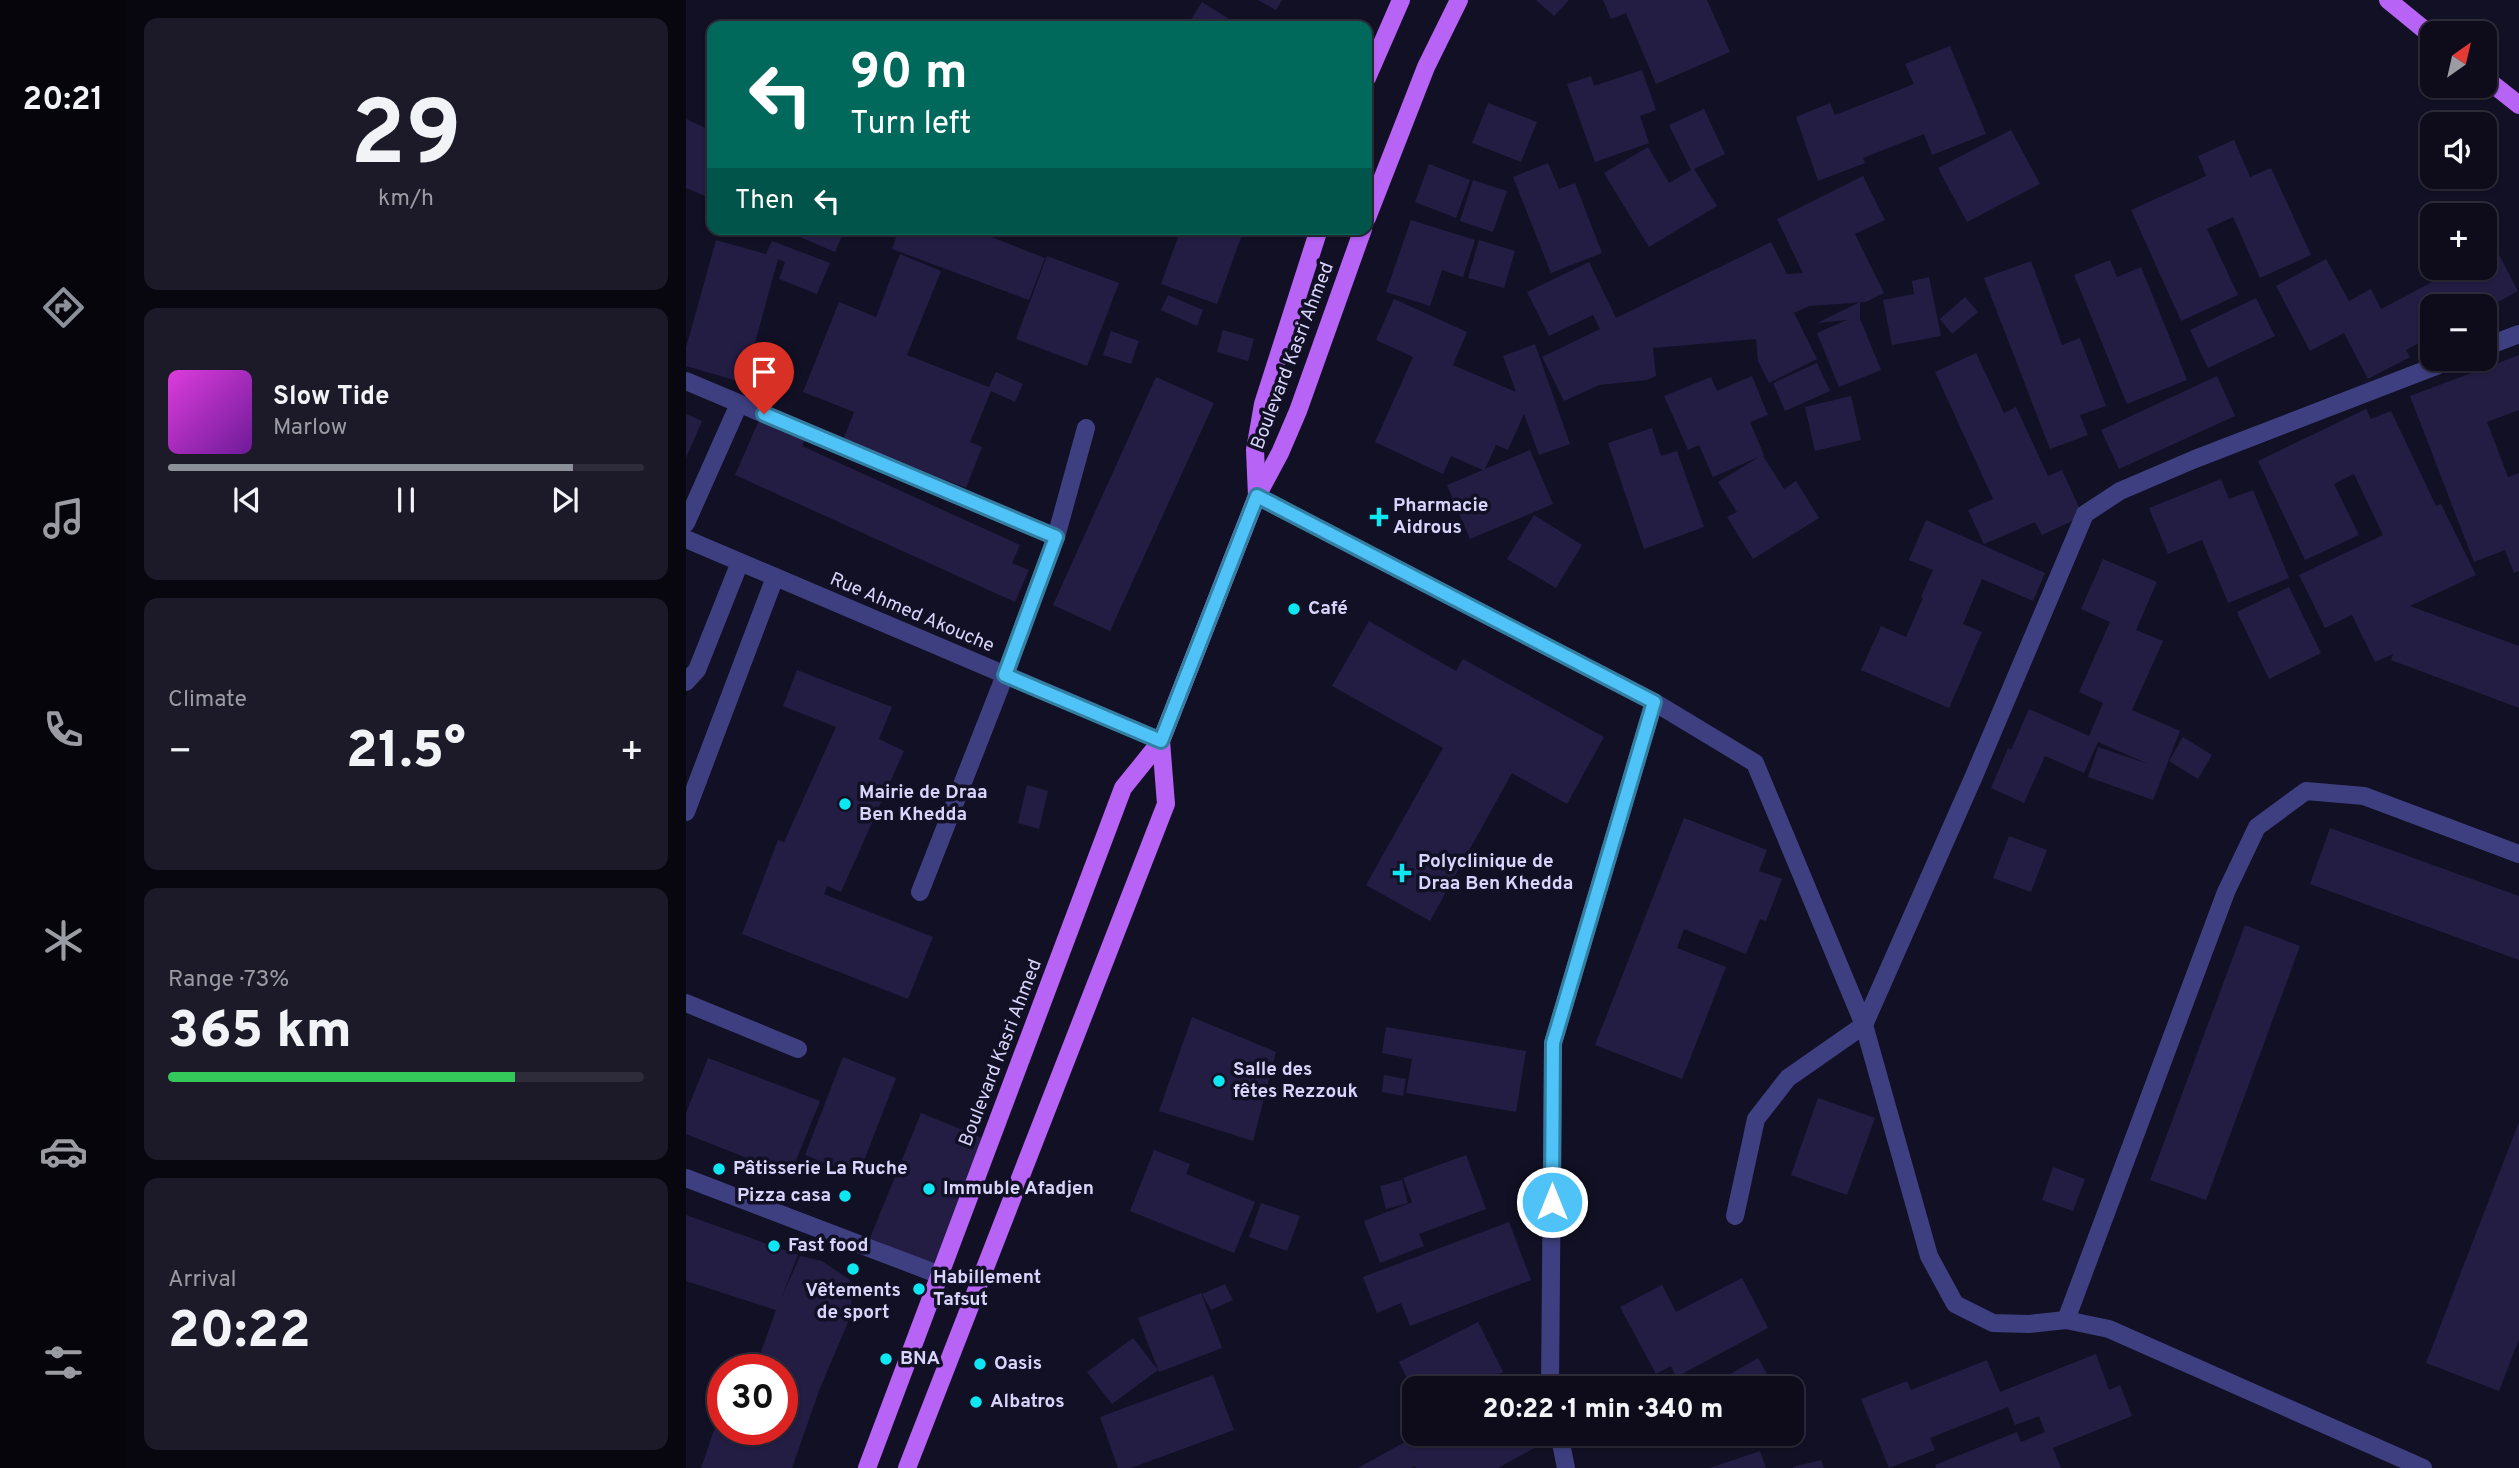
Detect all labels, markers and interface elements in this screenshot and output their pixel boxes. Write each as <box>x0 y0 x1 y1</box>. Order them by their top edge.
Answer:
north arrow <box>2420 21 2497 98</box>
map controls <box>2420 21 2497 371</box>
text: 90 m <box>850 44 968 106</box>
icon: left <box>735 49 826 140</box>
text: 20:21 <box>23 81 103 121</box>
text: 29 <box>350 82 462 197</box>
text: Turn left <box>850 105 971 145</box>
button: sound <box>2420 112 2497 189</box>
icon: left <box>808 182 846 220</box>
text: km/h <box>378 185 434 214</box>
text: Then <box>735 185 794 218</box>
button: + <box>2420 203 2497 280</box>
street label: Boulevard Kasri Ahmed <box>1246 259 1340 453</box>
icon: directions <box>39 283 88 332</box>
button: − <box>2420 294 2497 371</box>
pin <box>734 342 794 414</box>
icon: arrive <box>745 353 783 391</box>
text: Slow Tide <box>273 381 390 414</box>
text: Marlow <box>273 414 347 443</box>
icon: previous <box>228 481 266 519</box>
icon: pause <box>387 481 425 519</box>
icon: next <box>546 481 584 519</box>
icon: music <box>39 494 88 543</box>
place label: Pharmacie Aidrous <box>1393 494 1488 540</box>
marker: Pharmacie Aidrous <box>1371 509 1387 525</box>
street label: Rue Ahmed Akouche <box>826 567 998 659</box>
place label: Café <box>1308 597 1348 621</box>
marker: Café <box>1286 601 1302 617</box>
text: Climate <box>168 686 247 715</box>
icon: phone <box>39 705 88 754</box>
text: 21.5° <box>346 720 466 786</box>
text: − <box>168 729 193 778</box>
text: + <box>619 729 644 778</box>
place label: Mairie de Draa Ben Khedda <box>859 781 988 827</box>
marker: Mairie de Draa Ben Khedda <box>837 796 853 812</box>
place label: Polyclinique de Draa Ben Khedda <box>1418 850 1573 896</box>
marker: Polyclinique de Draa Ben Khedda <box>1392 863 1412 883</box>
icon: climate <box>39 916 88 965</box>
street label: Boulevard Kasri Ahmed <box>954 956 1048 1150</box>
text: Range · 73% <box>168 966 289 995</box>
text: 365 km <box>168 1000 352 1066</box>
place label: Salle des fêtes Rezzouk <box>1233 1058 1358 1104</box>
marker: Salle des fêtes Rezzouk <box>1211 1073 1227 1089</box>
icon: car <box>39 1127 88 1176</box>
place label: Pâtisserie La Ruche <box>733 1157 908 1181</box>
marker: Pâtisserie La Ruche <box>711 1161 727 1177</box>
position arrow <box>1515 1165 1589 1239</box>
place label: Immuble Afadjen <box>943 1177 1094 1201</box>
marker: Immuble Afadjen <box>921 1181 937 1197</box>
place label: Pizza casa <box>737 1184 831 1208</box>
marker: Pizza casa <box>837 1188 853 1204</box>
place label: Fast food <box>788 1234 868 1258</box>
marker: Fast food <box>766 1238 782 1254</box>
marker: Vêtements de sport <box>845 1261 861 1277</box>
text: Arrival <box>168 1266 237 1295</box>
place label: Habillement Tafsut <box>933 1266 1041 1312</box>
place label: Vêtements de sport <box>805 1279 901 1325</box>
marker: Habillement Tafsut <box>911 1281 927 1297</box>
text: 20:22 <box>168 1300 311 1366</box>
icon: filters <box>39 1338 88 1387</box>
place label: BNA <box>900 1347 940 1371</box>
marker: BNA <box>878 1351 894 1367</box>
place label: Oasis <box>994 1352 1042 1376</box>
speed limit sign: 30 <box>707 1354 798 1445</box>
marker: Oasis <box>972 1356 988 1372</box>
place label: Albatros <box>990 1390 1065 1414</box>
marker: Albatros <box>968 1394 984 1410</box>
text: 20:22 · 1 min · 340 m <box>1483 1394 1723 1427</box>

